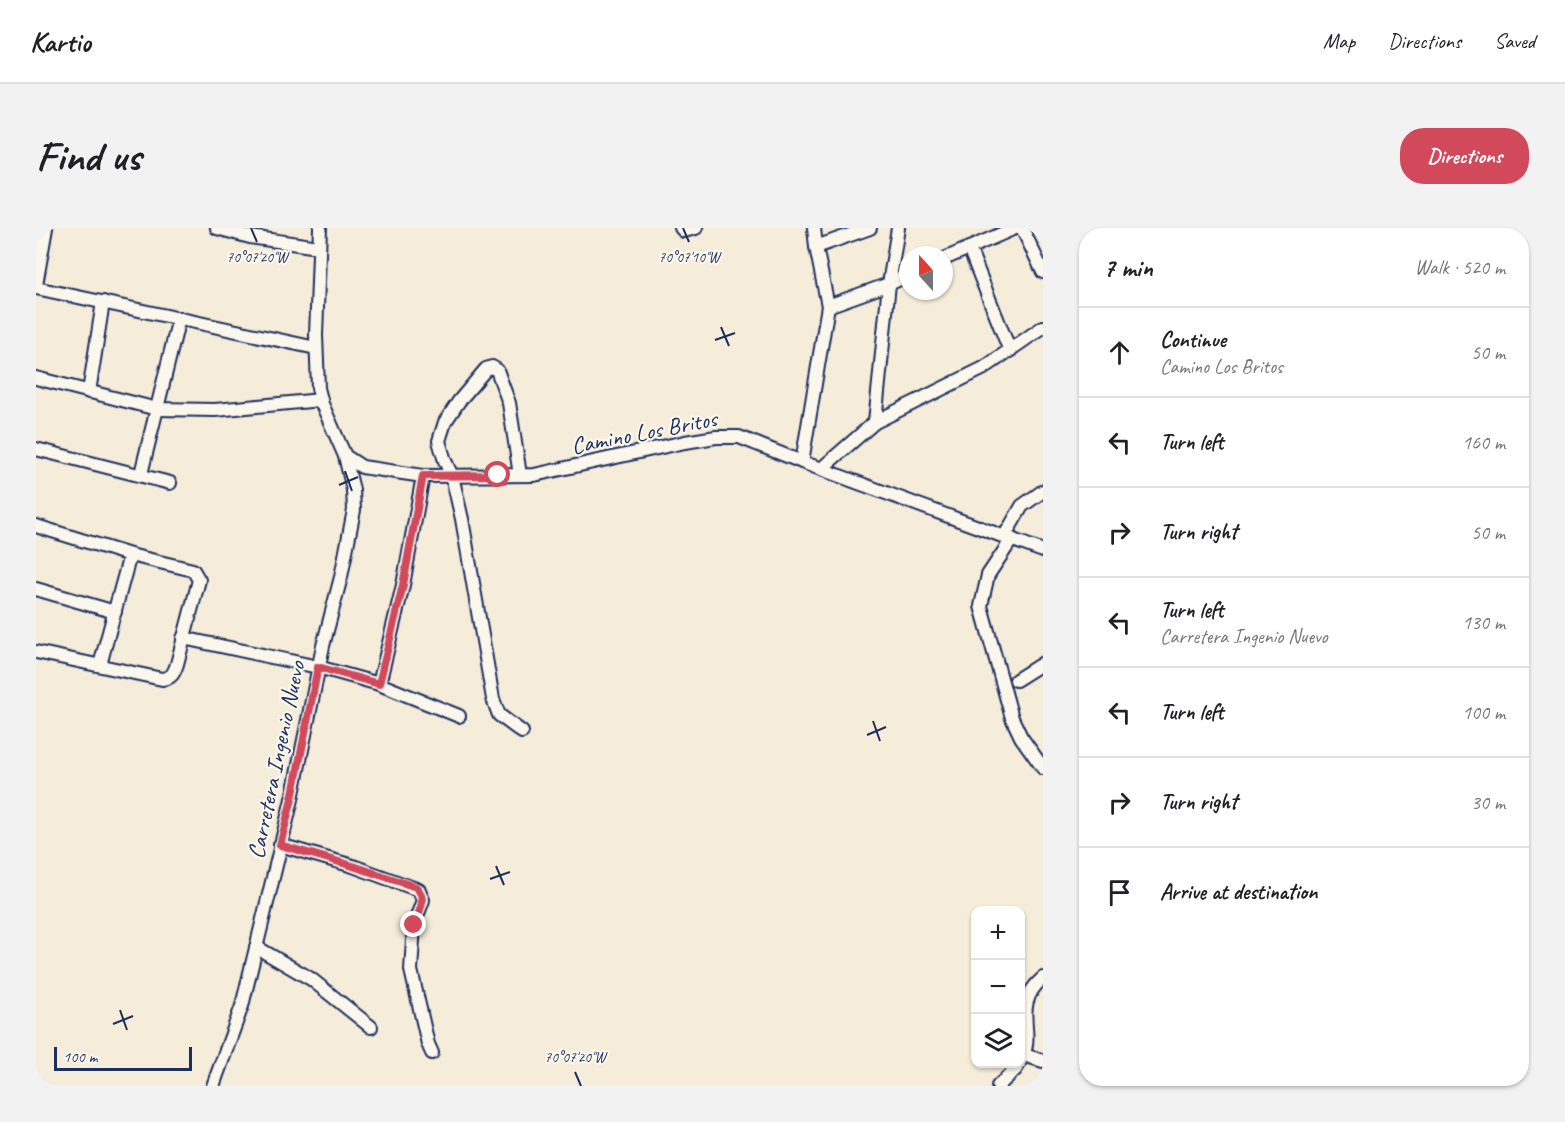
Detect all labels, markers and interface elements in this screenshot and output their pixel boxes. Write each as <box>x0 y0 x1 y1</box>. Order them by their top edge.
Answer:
text: Kartio <box>30 24 91 59</box>
text: Map <box>1323 28 1355 54</box>
text: Directions <box>1388 28 1461 54</box>
text: Saved <box>1494 28 1535 54</box>
button: Directions <box>1400 128 1529 184</box>
text: Find us <box>36 130 141 183</box>
north arrow <box>899 246 953 300</box>
text: 70°07'20"W <box>227 248 291 267</box>
text: 70°07'10"W <box>659 248 723 267</box>
text: 7 min <box>1103 251 1153 284</box>
text: Walk · 520 m <box>1415 255 1505 280</box>
text: Continue <box>1160 326 1226 354</box>
icon: ahead <box>1103 336 1136 369</box>
text: 50 m <box>1471 340 1505 365</box>
text: Camino Los Britos <box>1160 354 1283 379</box>
street label: Camino Los Britos <box>569 403 721 461</box>
icon: left <box>1103 426 1136 459</box>
text: Turn left <box>1160 428 1224 456</box>
text: 160 m <box>1462 430 1505 455</box>
route start <box>484 461 510 487</box>
icon: right <box>1103 516 1136 549</box>
text: Turn right <box>1160 518 1237 546</box>
text: 50 m <box>1471 520 1505 545</box>
text: Turn left <box>1160 596 1224 624</box>
icon: left <box>1103 606 1136 639</box>
text: 130 m <box>1462 610 1505 635</box>
text: Carretera Ingenio Nuevo <box>1160 624 1328 649</box>
street label: Carretera Ingenio Nuevo <box>240 657 312 862</box>
icon: left <box>1103 696 1136 729</box>
text: Turn left <box>1160 698 1224 726</box>
text: 100 m <box>1462 700 1505 725</box>
icon: right <box>1103 786 1136 819</box>
text: Turn right <box>1160 788 1237 816</box>
text: 30 m <box>1471 790 1505 815</box>
icon: arrive <box>1103 876 1136 909</box>
text: Arrive at destination <box>1160 878 1317 906</box>
map controls <box>971 906 1025 1068</box>
button: + <box>971 906 1025 960</box>
route end <box>400 911 426 937</box>
button: − <box>971 960 1025 1014</box>
button: layers <box>971 1014 1025 1068</box>
scale bar <box>54 1044 192 1072</box>
text: 100 m <box>63 1047 97 1067</box>
text: 70°07'20"W <box>545 1048 609 1067</box>

